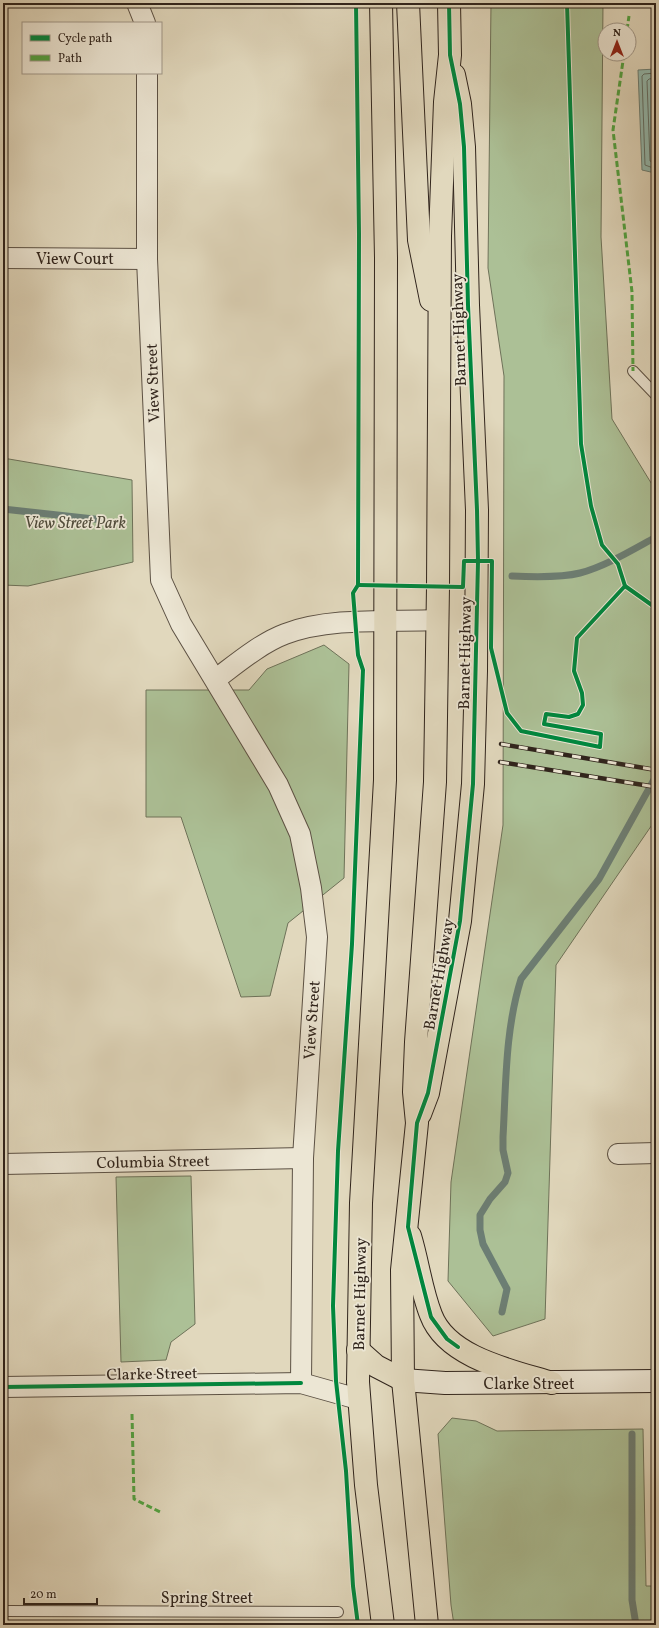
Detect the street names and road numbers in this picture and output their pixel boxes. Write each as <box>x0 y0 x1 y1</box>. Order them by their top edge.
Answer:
street label: View Court <box>36 249 114 271</box>
street label: Barnet Highway <box>447 273 473 387</box>
street label: View Street <box>142 342 166 423</box>
street label: Barnet Highway <box>454 596 478 710</box>
street label: Barnet Highway <box>419 916 461 1032</box>
street label: View Street <box>299 979 327 1061</box>
street label: Columbia Street <box>96 1151 210 1175</box>
street label: Barnet Highway <box>349 1237 373 1351</box>
street label: Clarke Street <box>106 1363 198 1387</box>
street label: Clarke Street <box>483 1374 575 1396</box>
street label: Spring Street <box>161 1588 254 1610</box>

